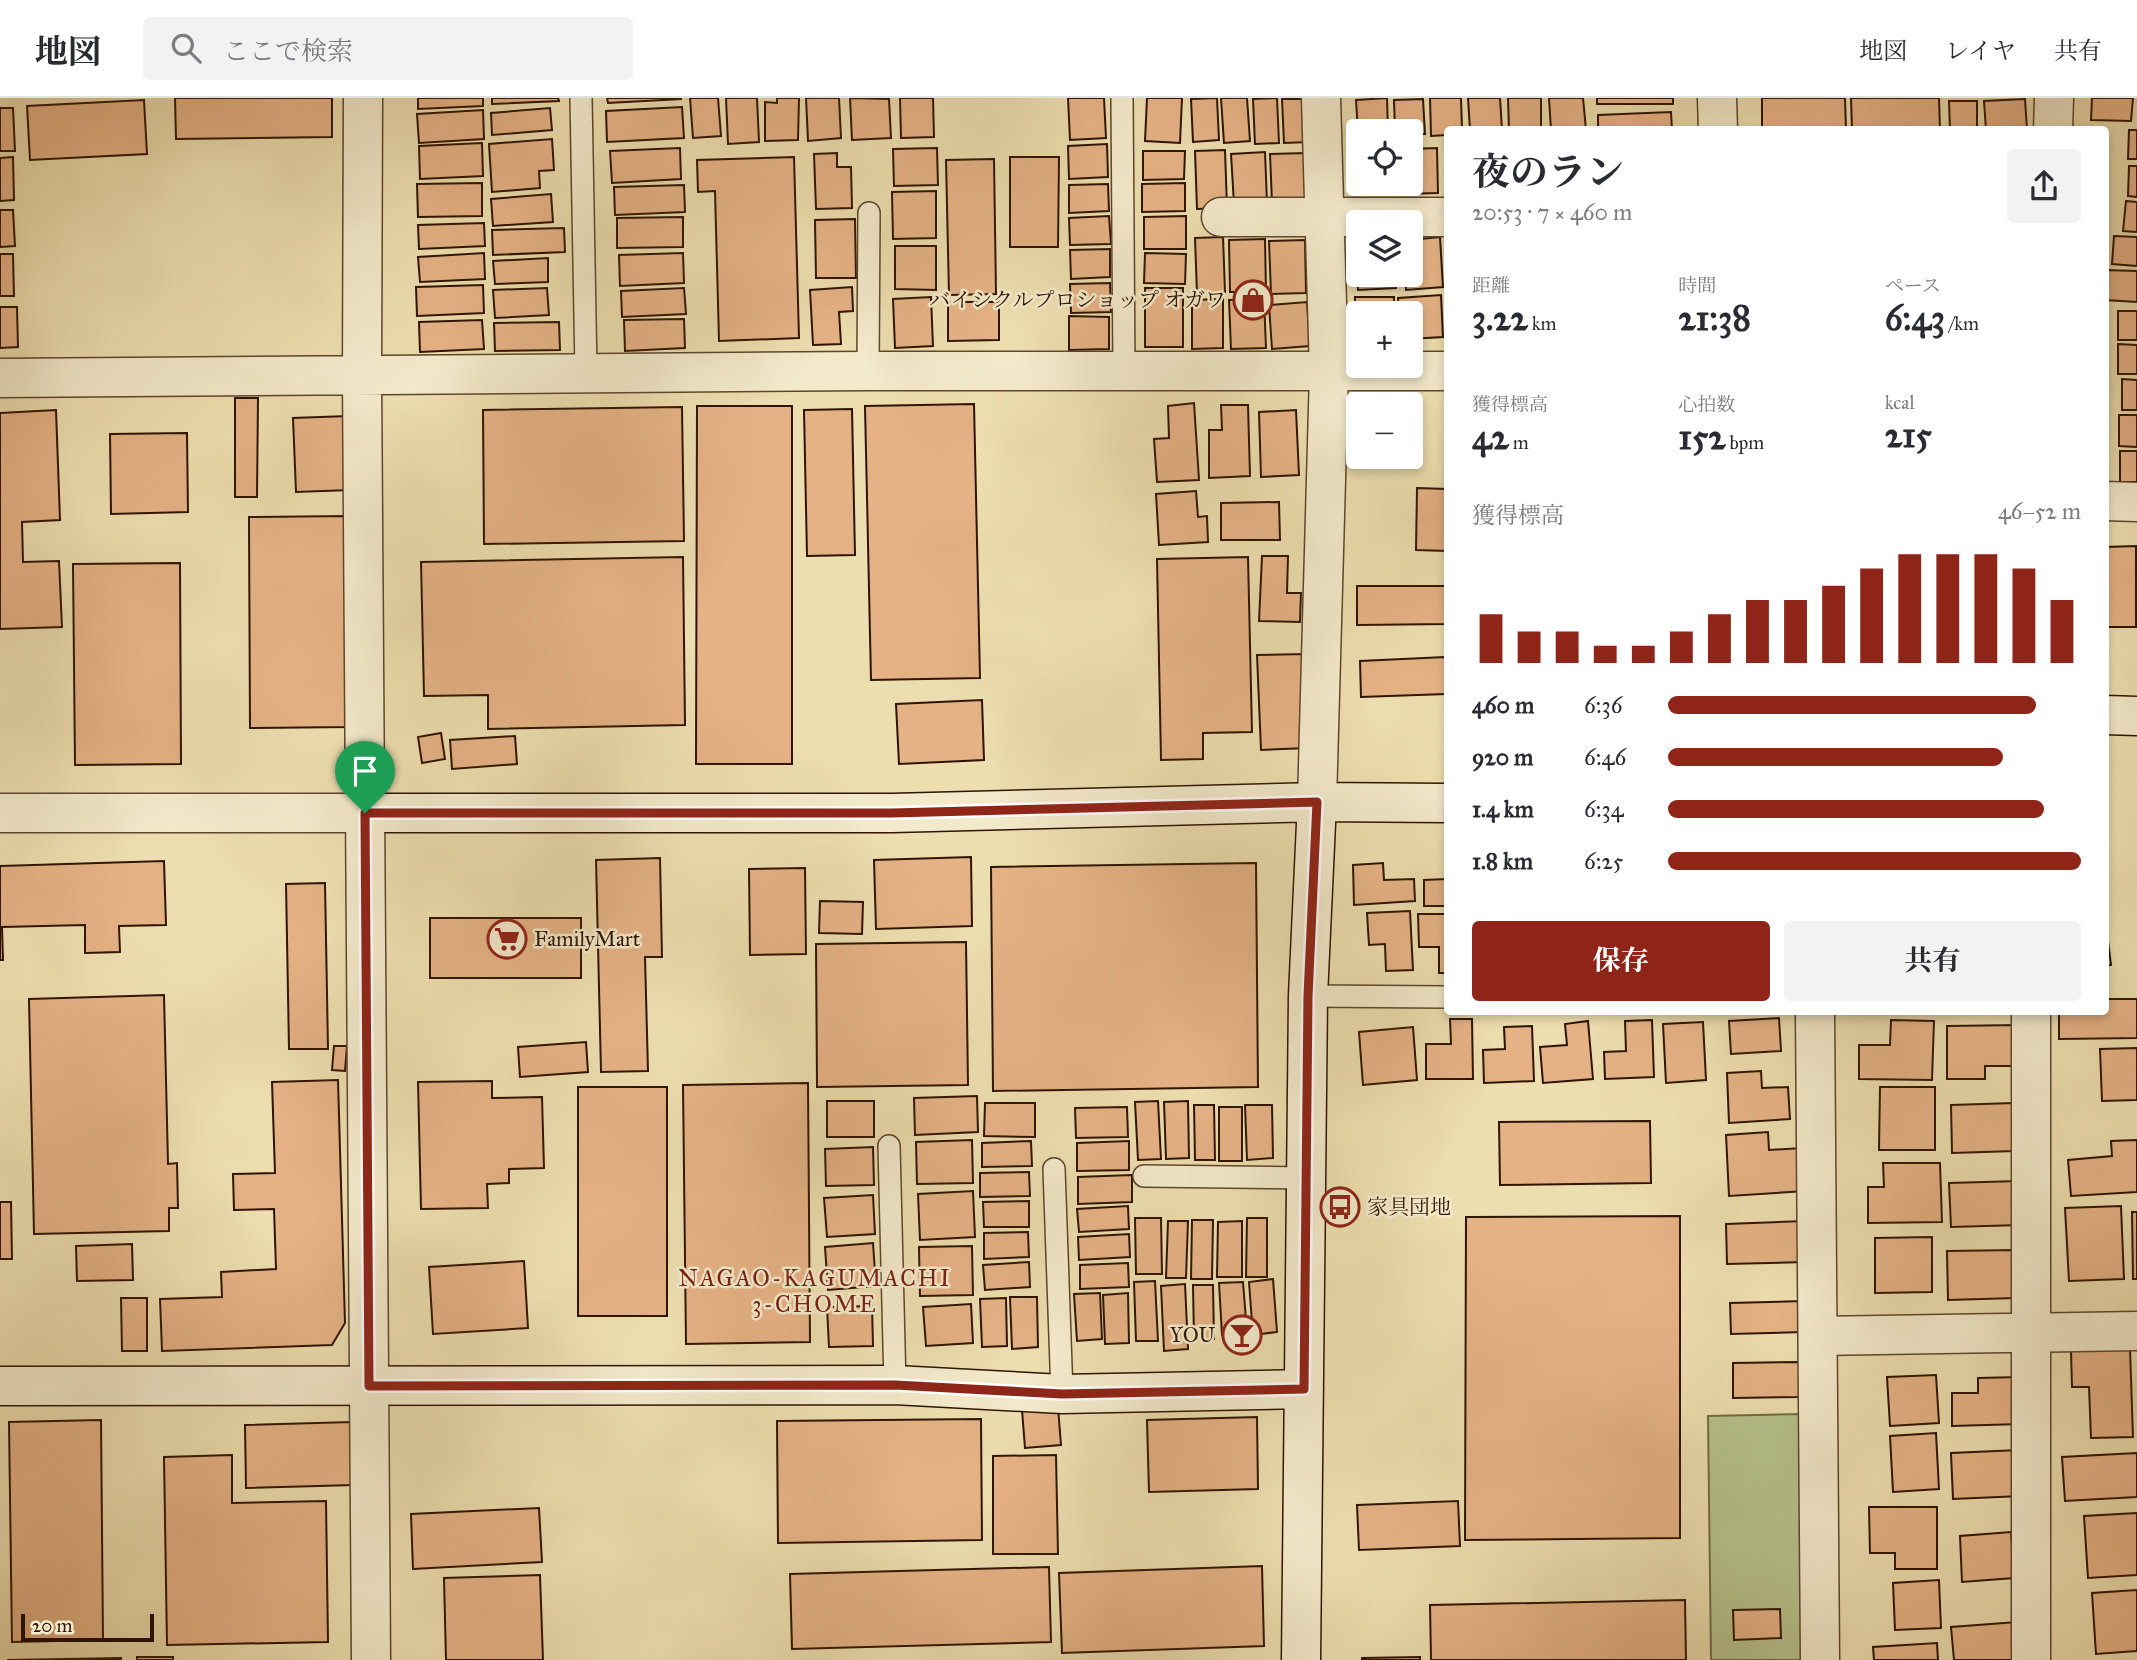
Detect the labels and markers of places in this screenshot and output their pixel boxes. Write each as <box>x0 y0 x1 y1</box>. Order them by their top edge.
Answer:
shop icon: バイシクルプロショップ オガワ <box>1232 279 1274 321</box>
place label: バイシクルプロショップ オガワ <box>930 287 1226 313</box>
pin <box>335 741 395 813</box>
supermarket icon: FamilyMart <box>486 918 528 960</box>
place label: FamilyMart <box>534 926 641 952</box>
bus stop icon: 家具団地 <box>1319 1186 1361 1228</box>
place label: 家具団地 <box>1367 1194 1451 1220</box>
bar icon: YOU <box>1221 1314 1263 1356</box>
place label: YOU <box>1170 1322 1215 1348</box>

